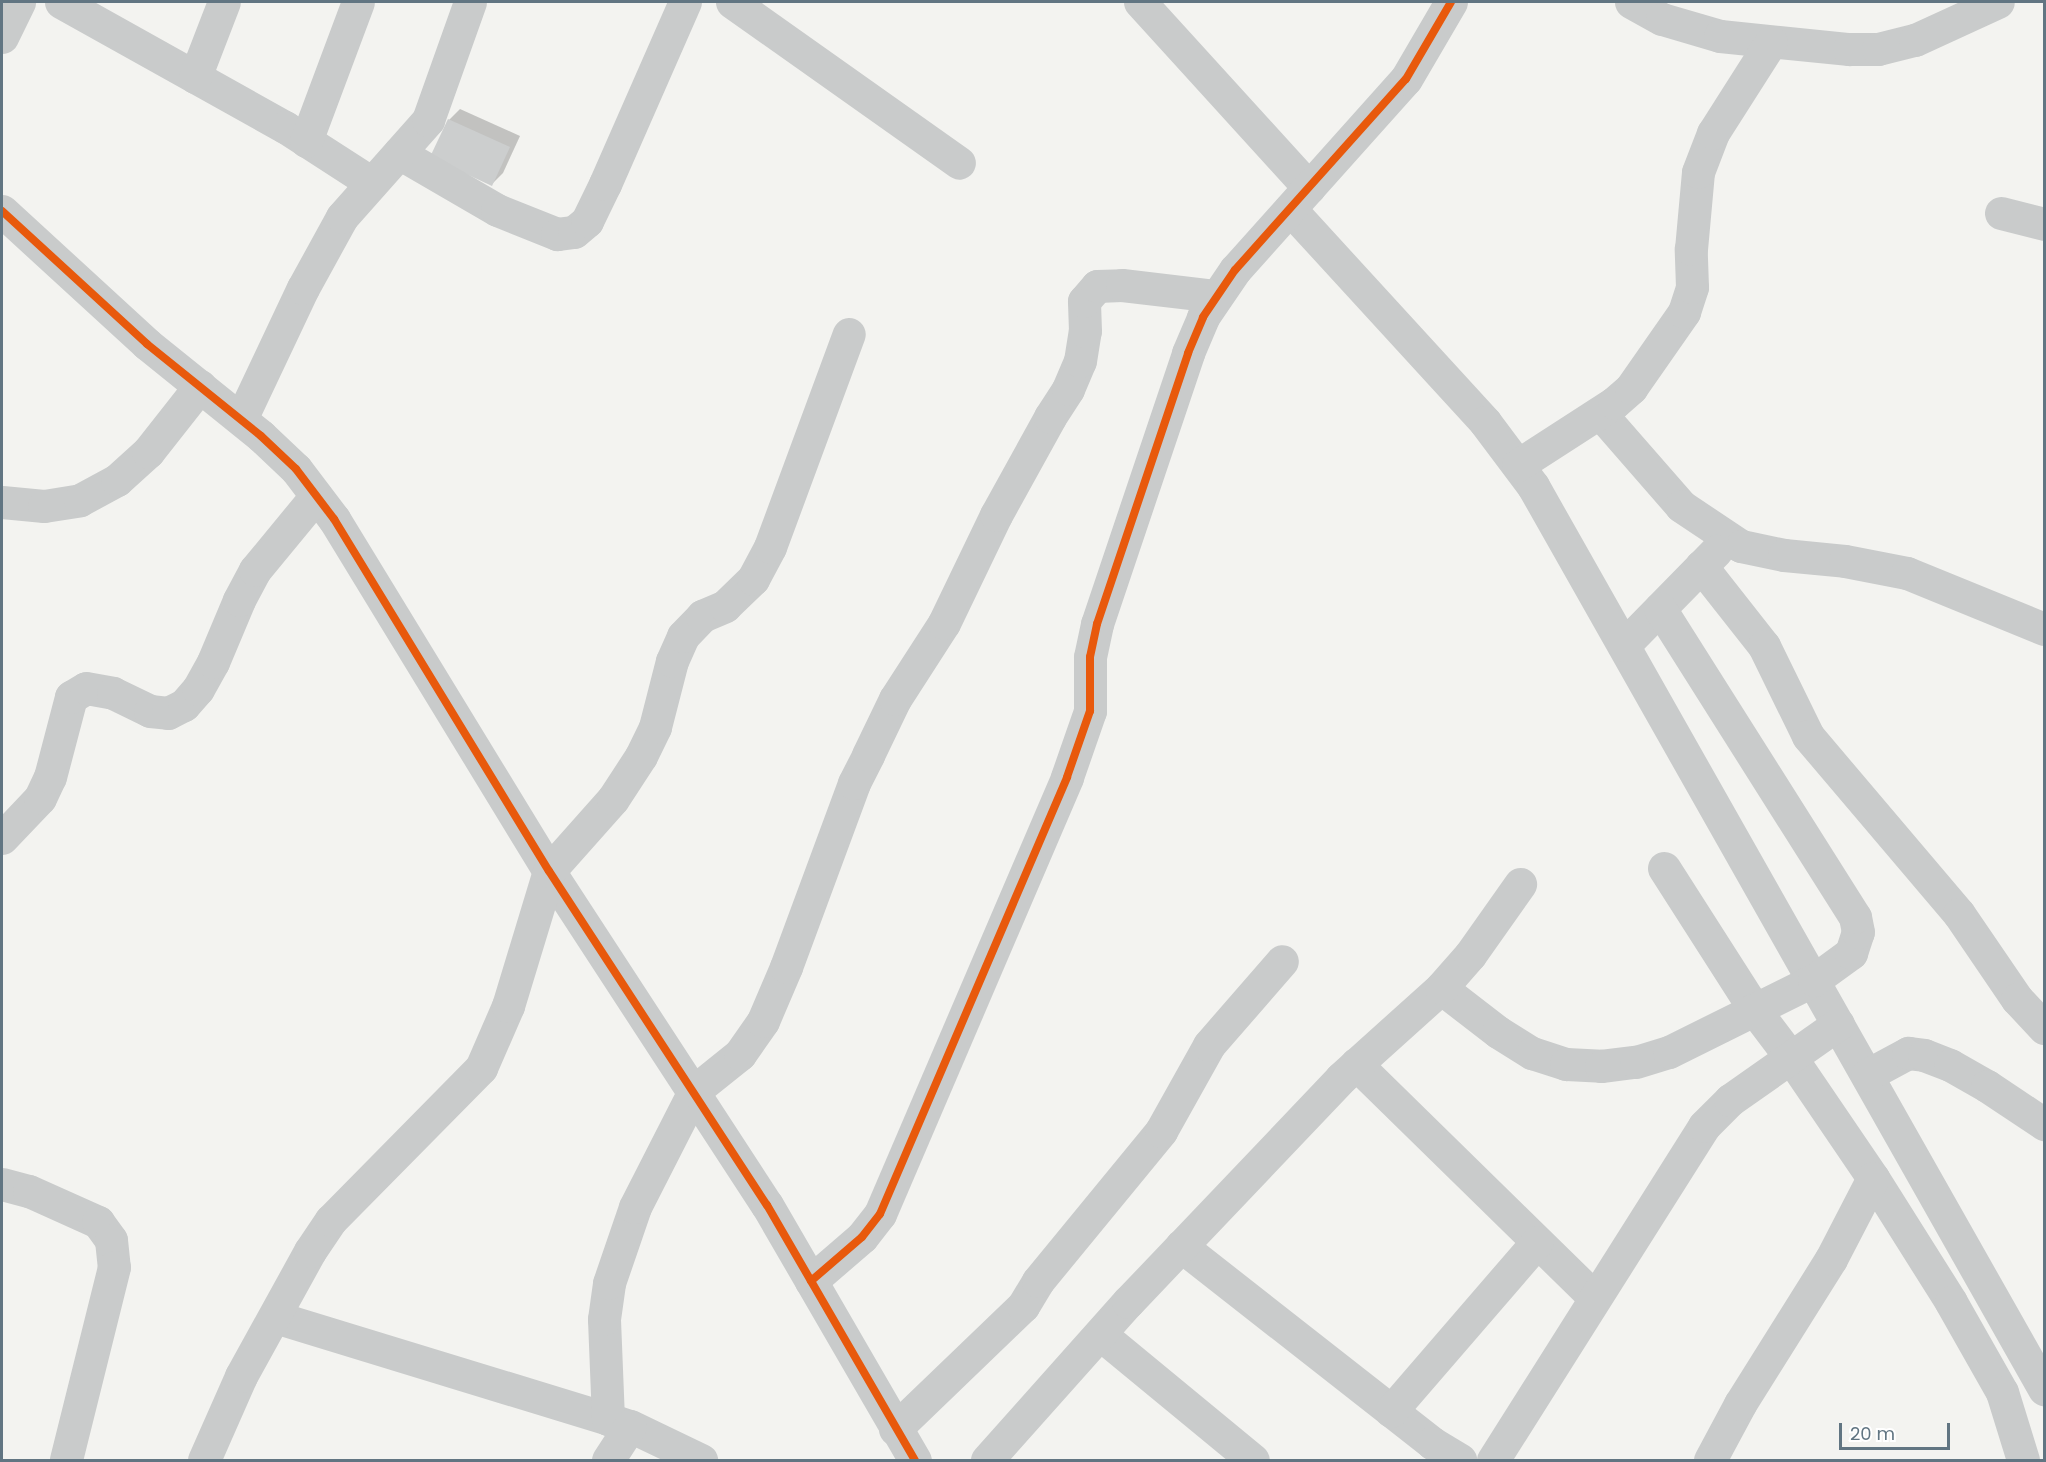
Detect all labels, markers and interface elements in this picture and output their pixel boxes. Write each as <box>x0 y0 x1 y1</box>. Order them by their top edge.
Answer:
scale bar <box>1842 1411 1953 1449</box>
text: 20 m <box>1850 1421 1895 1446</box>

